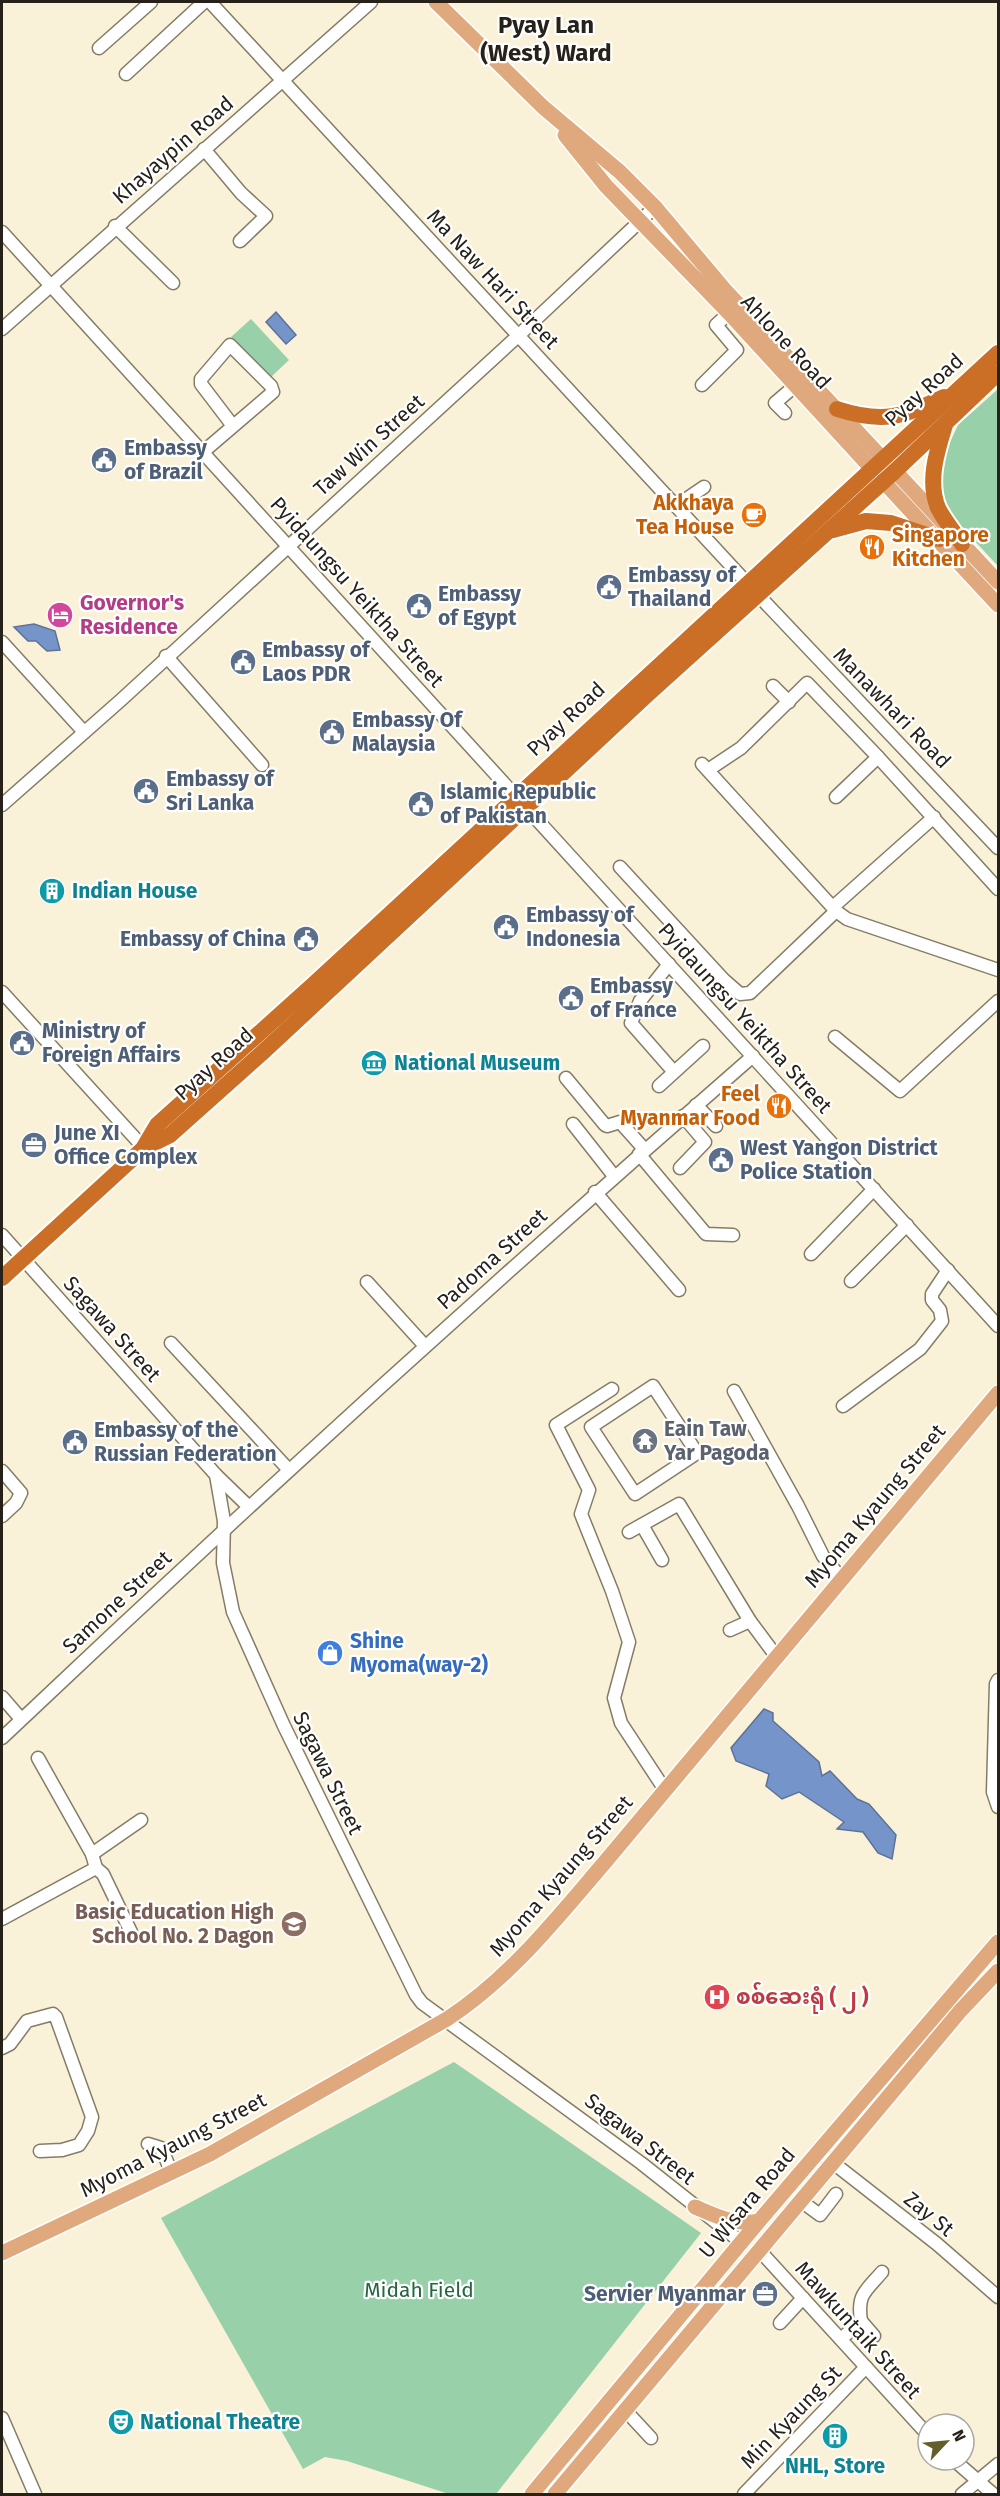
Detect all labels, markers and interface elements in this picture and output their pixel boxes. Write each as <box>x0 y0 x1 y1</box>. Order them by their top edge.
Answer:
district label: Pyay Lan (West) Ward <box>480 11 612 67</box>
street label: Khayaypin Road <box>107 90 239 210</box>
street label: Ma Naw Hari Street <box>421 204 565 355</box>
street label: Ahlone Road <box>735 289 837 395</box>
street label: Pyay Road <box>879 348 969 432</box>
street label: Taw Win Street <box>308 388 430 501</box>
place label: Embassy of Brazil <box>124 435 207 485</box>
public building icon: Embassy of Brazil <box>89 445 119 475</box>
place label: Akkhaya Tea House <box>636 490 734 540</box>
street label: Pyidaungsu Yeiktha Street <box>265 491 450 693</box>
cafe icon: Akkhaya Tea House <box>739 500 769 530</box>
place label: Singapore Kitchen <box>892 522 989 572</box>
restaurant icon: Singapore Kitchen <box>857 532 887 562</box>
place label: Embassy of Thailand <box>628 562 738 612</box>
public building icon: Embassy of Thailand <box>594 572 624 602</box>
place label: Embassy of Egypt <box>438 581 521 631</box>
place label: Governor's Residence <box>80 590 184 640</box>
public building icon: Embassy of Egypt <box>404 591 434 621</box>
hotel icon: Governor's Residence <box>45 600 75 630</box>
place label: Embassy of Laos PDR <box>262 637 372 687</box>
street label: Manawhari Road <box>828 642 956 774</box>
public building icon: Embassy of Laos PDR <box>228 647 258 677</box>
street label: Pyay Road <box>521 676 611 762</box>
place label: Embassy Of Malaysia <box>352 707 464 757</box>
public building icon: Embassy Of Malaysia <box>317 717 347 747</box>
place label: Embassy of Sri Lanka <box>166 766 276 816</box>
public building icon: Embassy of Sri Lanka <box>131 776 161 806</box>
place label: Islamic Republic of Pakistan <box>440 779 596 829</box>
public building icon: Islamic Republic of Pakistan <box>406 789 436 819</box>
building icon: Indian House <box>37 876 67 906</box>
place label: Indian House <box>72 878 198 904</box>
place label: Embassy of Indonesia <box>526 902 636 952</box>
public building icon: Embassy of Indonesia <box>491 912 521 942</box>
street label: Pyidaungsu Yeiktha Street <box>653 917 838 1119</box>
public building icon: Embassy of China <box>291 924 321 954</box>
place label: Embassy of China <box>120 926 286 952</box>
place label: Embassy of France <box>590 973 677 1023</box>
public building icon: Embassy of France <box>556 983 586 1013</box>
place label: Ministry of Foreign Affairs <box>42 1018 180 1068</box>
street label: Pyay Road <box>169 1022 259 1106</box>
public building icon: Ministry of Foreign Affairs <box>7 1028 37 1058</box>
museum icon: National Museum <box>359 1048 389 1078</box>
place label: National Museum <box>394 1050 560 1076</box>
place label: Feel Myanmar Food <box>620 1081 761 1131</box>
restaurant icon: Feel Myanmar Food <box>764 1091 794 1121</box>
place label: June XI Office Complex <box>53 1120 197 1170</box>
office icon: June XI Office Complex <box>19 1130 49 1160</box>
place label: West Yangon District Police Station <box>740 1135 938 1185</box>
public building icon: West Yangon District Police Station <box>706 1145 736 1175</box>
street label: Padoma Street <box>432 1202 553 1315</box>
street label: Sagawa Street <box>58 1271 167 1388</box>
place label: Eain Taw Yar Pagoda <box>663 1416 770 1466</box>
place label: Embassy of the Russian Federation <box>94 1417 277 1467</box>
street label: Myoma Kyaung Street <box>799 1419 951 1593</box>
temple icon: Eain Taw Yar Pagoda <box>630 1426 660 1456</box>
public building icon: Embassy of the Russian Federation <box>60 1427 90 1457</box>
street label: Samone Street <box>57 1545 177 1659</box>
place label: Shine Myoma(way-2) <box>350 1628 488 1678</box>
shop icon: Shine Myoma(way-2) <box>315 1638 345 1668</box>
street label: Sagawa Street <box>287 1707 369 1839</box>
street label: Myoma Kyaung Street <box>484 1790 638 1962</box>
place label: Basic Education High School No. 2 Dagon <box>75 1899 274 1949</box>
school or university icon: Basic Education High School No. 2 Dagon <box>279 1909 309 1939</box>
place label: စစ်ဆေးရုံ ( ၂ ) <box>736 1981 869 2014</box>
hospital icon: စစ်ဆေးရုံ ( ၂ ) <box>702 1982 732 2012</box>
street label: Myoma Kyaung Street <box>76 2087 271 2203</box>
street label: Sagawa Street <box>579 2088 701 2191</box>
street label: U Wisara Road <box>693 2142 801 2264</box>
street label: Zay St <box>899 2186 960 2242</box>
street label: Mawkuntaik Street <box>789 2256 927 2404</box>
park label: Midah Field <box>364 2277 474 2303</box>
office icon: Servier Myanmar <box>750 2279 780 2309</box>
place label: Servier Myanmar <box>584 2281 747 2307</box>
street label: Min Kyaung St <box>735 2360 847 2474</box>
theatre icon: National Theatre <box>106 2407 136 2437</box>
place label: National Theatre <box>140 2409 301 2435</box>
north arrow <box>916 2412 976 2472</box>
building icon: NHL, Store <box>820 2421 850 2451</box>
text: N <box>948 2427 970 2445</box>
place label: NHL, Store <box>785 2453 885 2479</box>

